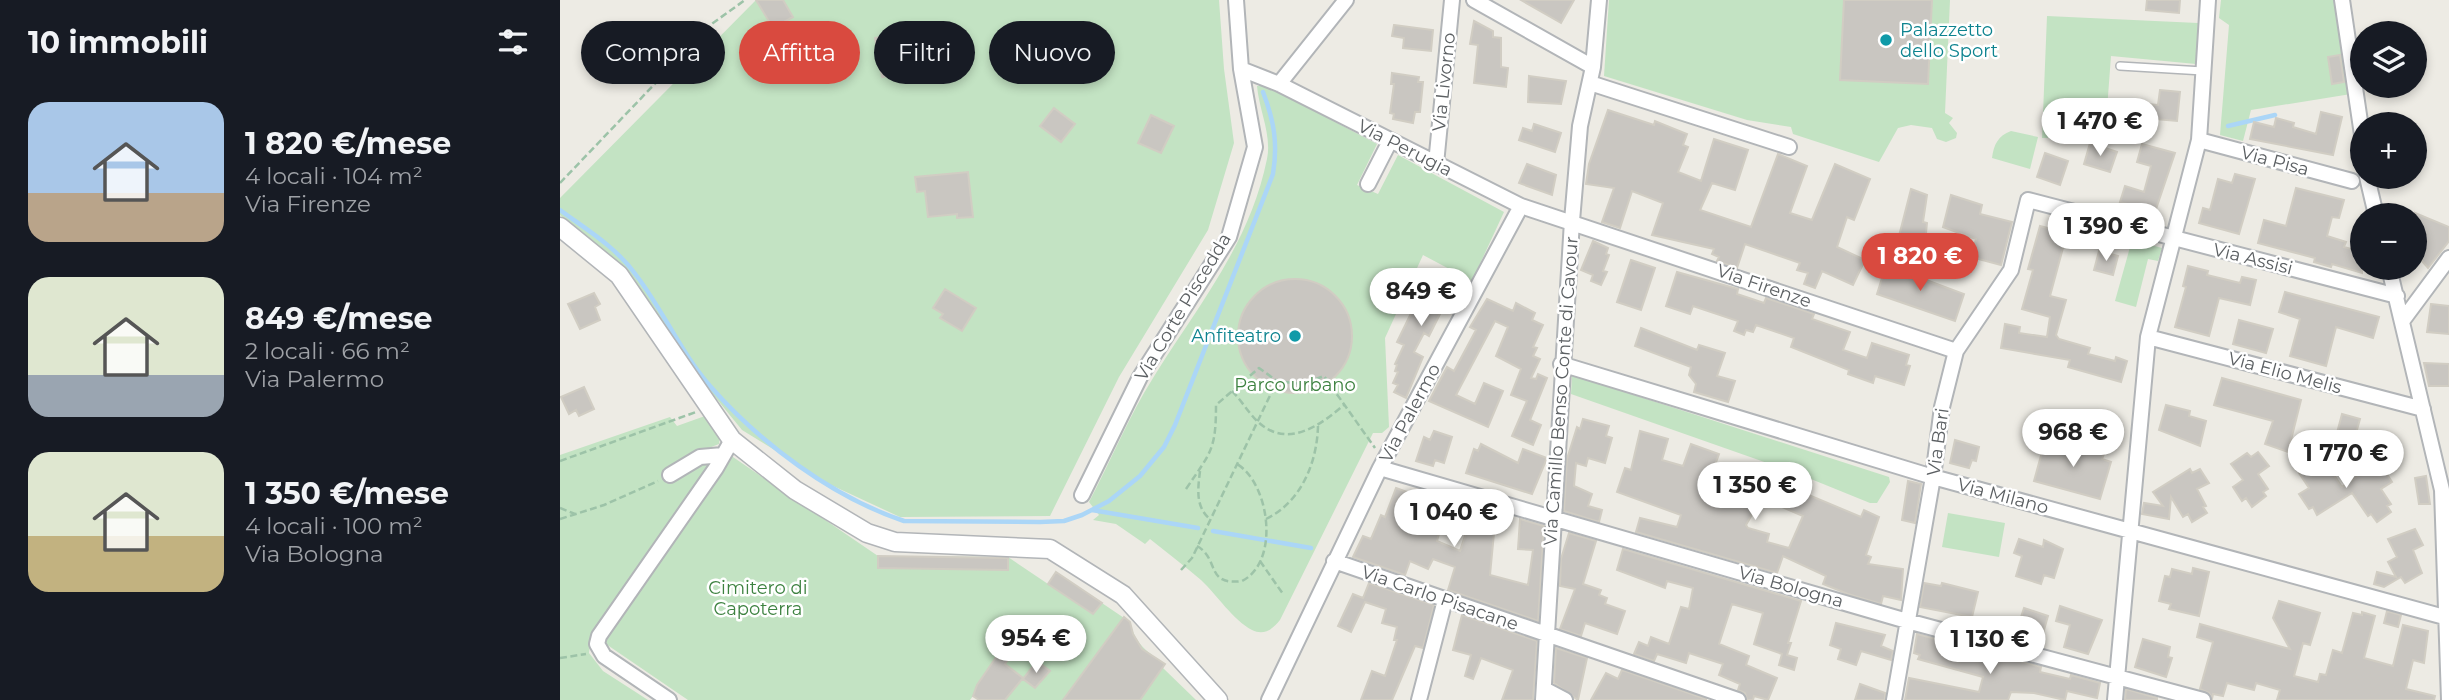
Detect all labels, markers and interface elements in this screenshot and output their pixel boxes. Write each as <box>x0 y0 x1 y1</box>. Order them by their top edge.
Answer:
place label: Palazzetto dello Sport <box>1900 19 1998 62</box>
chip: Compra <box>581 21 725 84</box>
chip: Affitta <box>739 21 860 84</box>
chip: Filtri <box>874 21 975 84</box>
chip: Nuovo <box>989 21 1115 84</box>
map controls <box>2350 21 2427 280</box>
button: layers <box>2350 21 2427 98</box>
icon: filters <box>494 23 532 61</box>
text: 10 immobili <box>28 24 208 61</box>
street label: Via Livorno <box>1428 32 1460 132</box>
marker: Palazzetto dello Sport <box>1878 32 1894 48</box>
pin: 1 470 € <box>2035 99 2165 158</box>
text: 1 470 € <box>2058 107 2143 135</box>
button: + <box>2350 112 2427 189</box>
street label: Via Perugia <box>1354 115 1456 181</box>
text: 1 820 €/mese <box>245 125 451 162</box>
icon: home <box>84 130 168 214</box>
street label: Via Pisa <box>2239 141 2311 181</box>
text: 4 locali · 104 m² <box>245 162 423 190</box>
text: Via Firenze <box>245 190 371 218</box>
button: − <box>2350 203 2427 280</box>
pin: 1 390 € <box>2041 204 2171 263</box>
text: 1 390 € <box>2064 212 2148 240</box>
street label: Via Corte Piscedda <box>1130 229 1236 385</box>
pin: 1 820 € <box>1855 233 1985 293</box>
street label: Via Camillo Benso Conte di Cavour <box>1539 236 1583 546</box>
street label: Via Assisi <box>2211 238 2295 280</box>
text: 1 820 € <box>1877 242 1963 270</box>
street label: Via Firenze <box>1714 260 1814 312</box>
pin: 849 € <box>1372 268 1470 328</box>
text: 849 € <box>1386 277 1456 305</box>
text: 849 €/mese <box>245 300 433 337</box>
icon: home <box>84 305 168 389</box>
place label: Anfiteatro <box>1191 325 1281 347</box>
marker: Anfiteatro <box>1287 328 1303 344</box>
text: 2 locali · 66 m² <box>245 337 410 365</box>
street label: Via Elio Melis <box>2226 347 2344 399</box>
street label: Via Palermo <box>1375 360 1445 466</box>
text: Via Palermo <box>245 365 384 393</box>
park label: Parco urbano <box>1234 374 1356 396</box>
street label: Via Bari <box>1922 407 1954 477</box>
pin: 968 € <box>2024 410 2122 469</box>
text: 968 € <box>2038 418 2108 446</box>
pin: 1 770 € <box>2281 430 2411 490</box>
text: 1 770 € <box>2304 439 2388 467</box>
pin: 1 350 € <box>1690 462 1820 522</box>
text: 1 350 € <box>1713 471 1797 499</box>
street label: Via Milano <box>1955 473 2051 519</box>
text: 1 350 €/mese <box>245 475 449 512</box>
icon: home <box>84 480 168 564</box>
pin: 1 040 € <box>1389 490 1519 549</box>
text: 1 040 € <box>1410 498 1498 526</box>
text: 4 locali · 100 m² <box>245 512 423 540</box>
text: Via Bologna <box>245 540 384 568</box>
street label: Via Carlo Pisacane <box>1359 561 1521 635</box>
street label: Via Bologna <box>1736 561 1846 613</box>
park label: Cimitero di Capoterra <box>708 577 808 620</box>
pin: 954 € <box>987 616 1085 675</box>
pin: 1 130 € <box>1925 616 2055 676</box>
text: 954 € <box>1001 624 1071 652</box>
text: 1 130 € <box>1951 625 2029 653</box>

